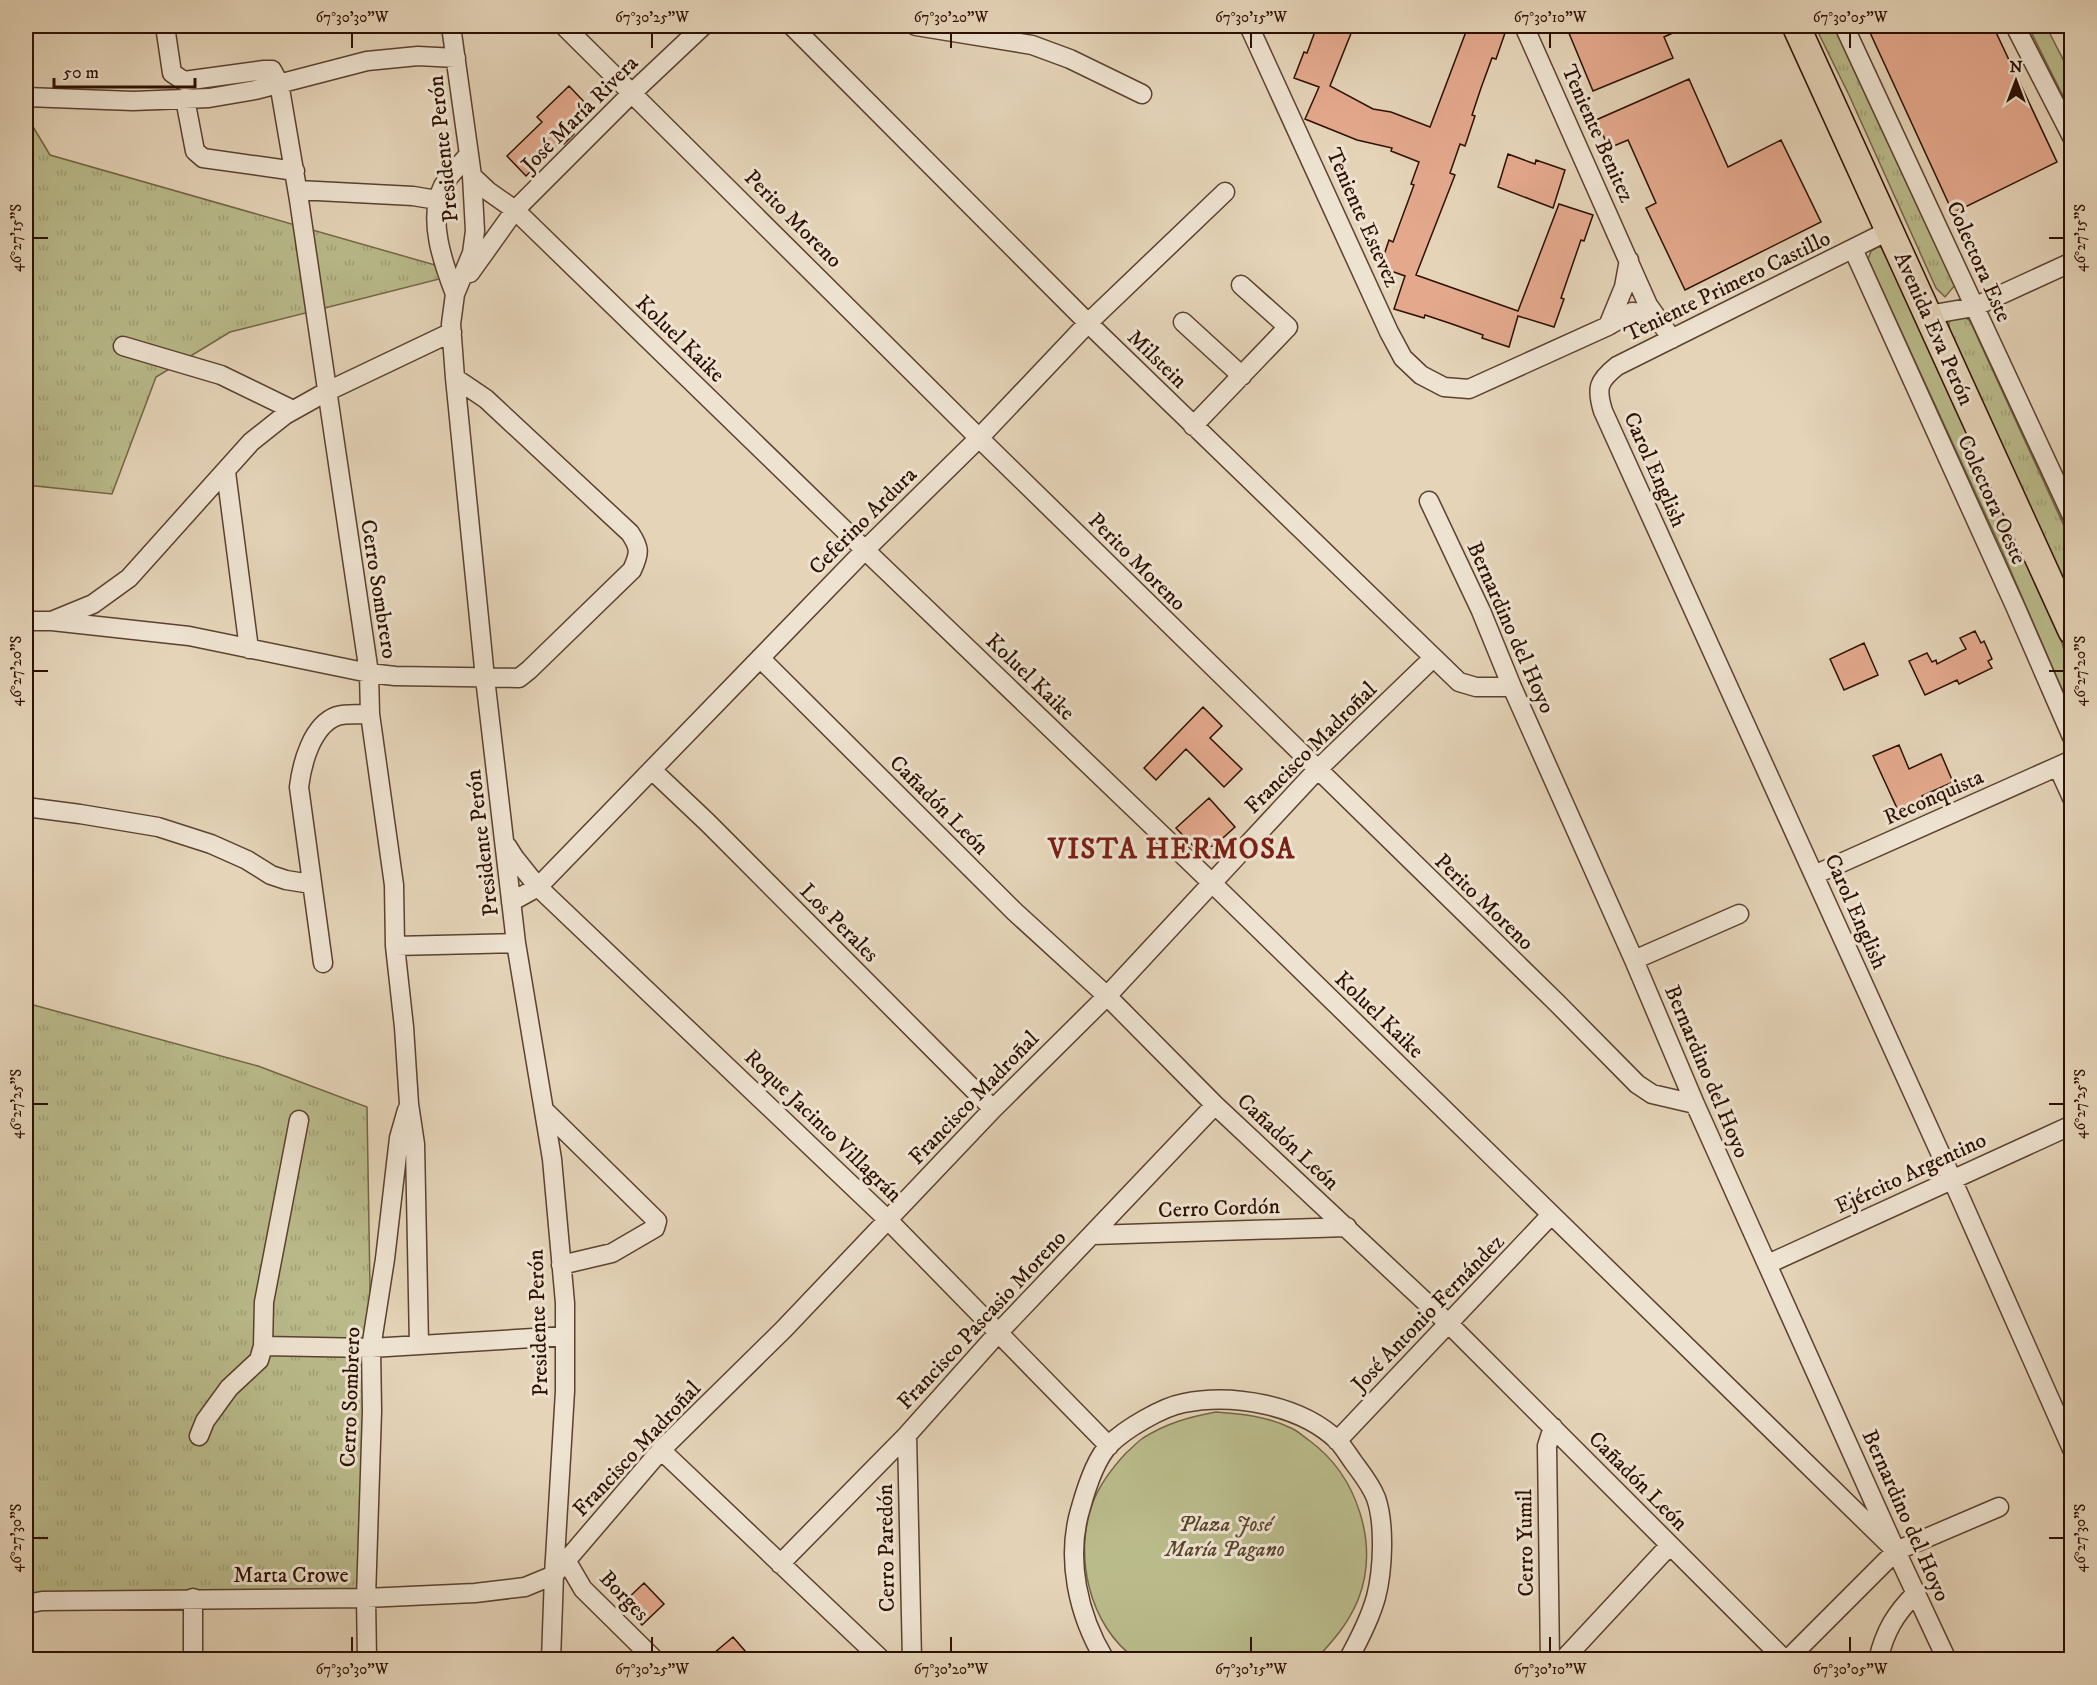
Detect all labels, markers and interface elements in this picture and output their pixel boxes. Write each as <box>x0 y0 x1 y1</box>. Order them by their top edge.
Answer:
text: 67°30'30"W <box>316 8 389 27</box>
text: 67°30'25"W <box>615 8 689 27</box>
text: 67°30'20"W <box>914 8 989 27</box>
text: 67°30'15"W <box>1215 8 1287 27</box>
text: 67°30'10"W <box>1514 8 1587 27</box>
text: 67°30'05"W <box>1813 8 1888 27</box>
street label: José María Rivera <box>515 50 645 180</box>
scale bar <box>54 51 195 89</box>
north arrow <box>1986 51 2046 111</box>
text: N <box>2009 57 2023 77</box>
street label: Teniente Benitez <box>1555 61 1640 207</box>
text: 50 m <box>63 62 99 84</box>
street label: Presidente Perón <box>422 74 465 224</box>
street label: Teniente Estevez <box>1320 144 1406 292</box>
street label: Perito Moreno <box>738 164 848 274</box>
street label: Colectora Este <box>1940 197 2017 326</box>
text: 46°27'15"S <box>7 204 26 272</box>
text: 46°27'15"S <box>2071 204 2090 272</box>
street label: Teniente Primero Castillo <box>1620 225 1835 348</box>
street label: Avenida Eva Perón <box>1888 248 1980 410</box>
street label: Koluel Kaike <box>630 290 730 388</box>
street label: Milstein <box>1121 324 1193 395</box>
street label: Carol English <box>1617 408 1692 532</box>
street label: Colectora Oeste <box>1951 431 2032 568</box>
street label: Ceferino Ardura <box>803 461 923 581</box>
street label: Perito Moreno <box>1082 507 1192 617</box>
street label: Cerro Sombrero <box>354 518 403 661</box>
street label: Bernardino del Hoyo <box>1461 538 1561 718</box>
street label: Koluel Kaike <box>980 628 1080 726</box>
text: 46°27'20"S <box>7 635 26 706</box>
text: 46°27'20"S <box>2071 635 2090 706</box>
street label: Francisco Madroñal <box>1239 676 1383 820</box>
street label: Cañadón León <box>883 750 995 861</box>
street label: Reconquista <box>1880 763 1988 831</box>
street label: Presidente Perón <box>460 768 505 918</box>
district label: VISTA HERMOSA <box>1047 832 1296 867</box>
street label: Perito Moreno <box>1429 848 1539 956</box>
street label: Carol English <box>1818 850 1893 974</box>
street label: Los Perales <box>794 878 884 968</box>
street label: Koluel Kaike <box>1329 966 1429 1064</box>
street label: Bernardino del Hoyo <box>1658 981 1755 1162</box>
street label: Francisco Madroñal <box>903 1025 1045 1171</box>
street label: Roque Jacinto Villagrán <box>738 1044 908 1209</box>
text: 46°27'25"S <box>7 1069 26 1139</box>
text: 46°27'25"S <box>2071 1069 2090 1139</box>
street label: Cañadón León <box>1231 1088 1345 1197</box>
street label: Ejército Argentino <box>1831 1127 1991 1220</box>
street label: Cerro Cordón <box>1158 1193 1281 1224</box>
street label: Francisco Pascasio Moreno <box>892 1225 1072 1415</box>
street label: José Antonio Fernández <box>1345 1229 1510 1399</box>
street label: Presidente Perón <box>522 1248 555 1397</box>
street label: Cerro Sombrero <box>335 1326 366 1468</box>
street label: Francisco Madroñal <box>567 1375 707 1522</box>
street label: Cañadón León <box>1582 1426 1694 1537</box>
street label: Bernardino del Hoyo <box>1856 1426 1956 1606</box>
street label: Cerro Paredón <box>872 1483 901 1612</box>
street label: Cerro Yumil <box>1511 1489 1540 1597</box>
text: 46°27'30"S <box>7 1503 26 1572</box>
text: 46°27'30"S <box>2071 1503 2090 1572</box>
park label: Plaza José María Pagano <box>1163 1511 1285 1563</box>
street label: Marta Crowe <box>233 1562 349 1589</box>
street label: Borges <box>593 1565 654 1627</box>
text: 67°30'30"W <box>316 1660 389 1679</box>
text: 67°30'25"W <box>615 1660 689 1679</box>
text: 67°30'20"W <box>914 1660 989 1679</box>
text: 67°30'15"W <box>1215 1660 1287 1679</box>
text: 67°30'10"W <box>1514 1660 1587 1679</box>
text: 67°30'05"W <box>1813 1660 1888 1679</box>

